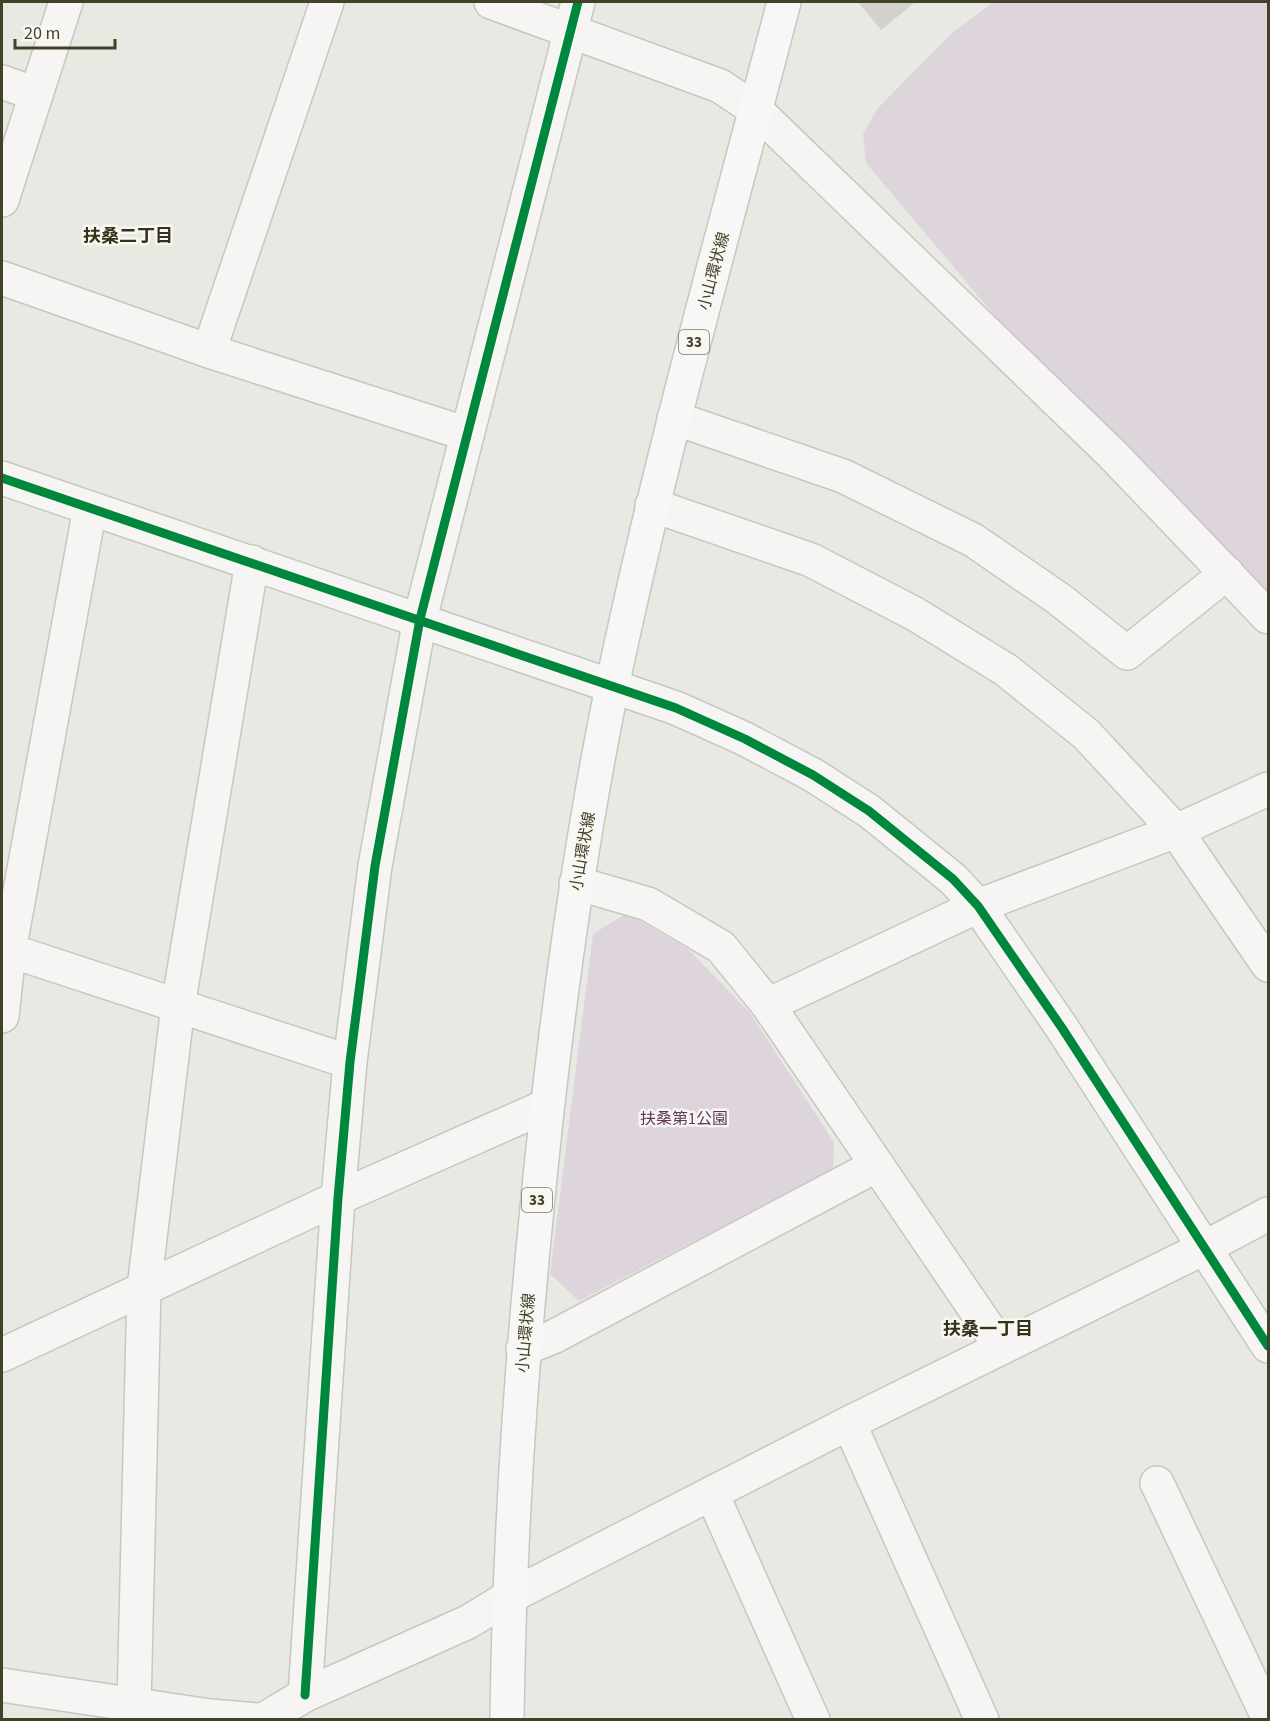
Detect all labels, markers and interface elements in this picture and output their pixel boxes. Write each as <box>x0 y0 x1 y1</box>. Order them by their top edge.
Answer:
scale bar <box>15 12 116 50</box>
text: 20 m <box>24 21 60 46</box>
district label: 扶桑二丁目 <box>83 224 173 249</box>
street label: 小山環状線 <box>693 230 735 313</box>
road number: 33 <box>679 330 709 354</box>
street label: 小山環状線 <box>565 810 601 892</box>
park label: 扶桑第1公園 <box>640 1108 728 1130</box>
road number: 33 <box>522 1188 552 1212</box>
street label: 小山環状線 <box>512 1292 540 1374</box>
district label: 扶桑一丁目 <box>943 1317 1033 1342</box>

